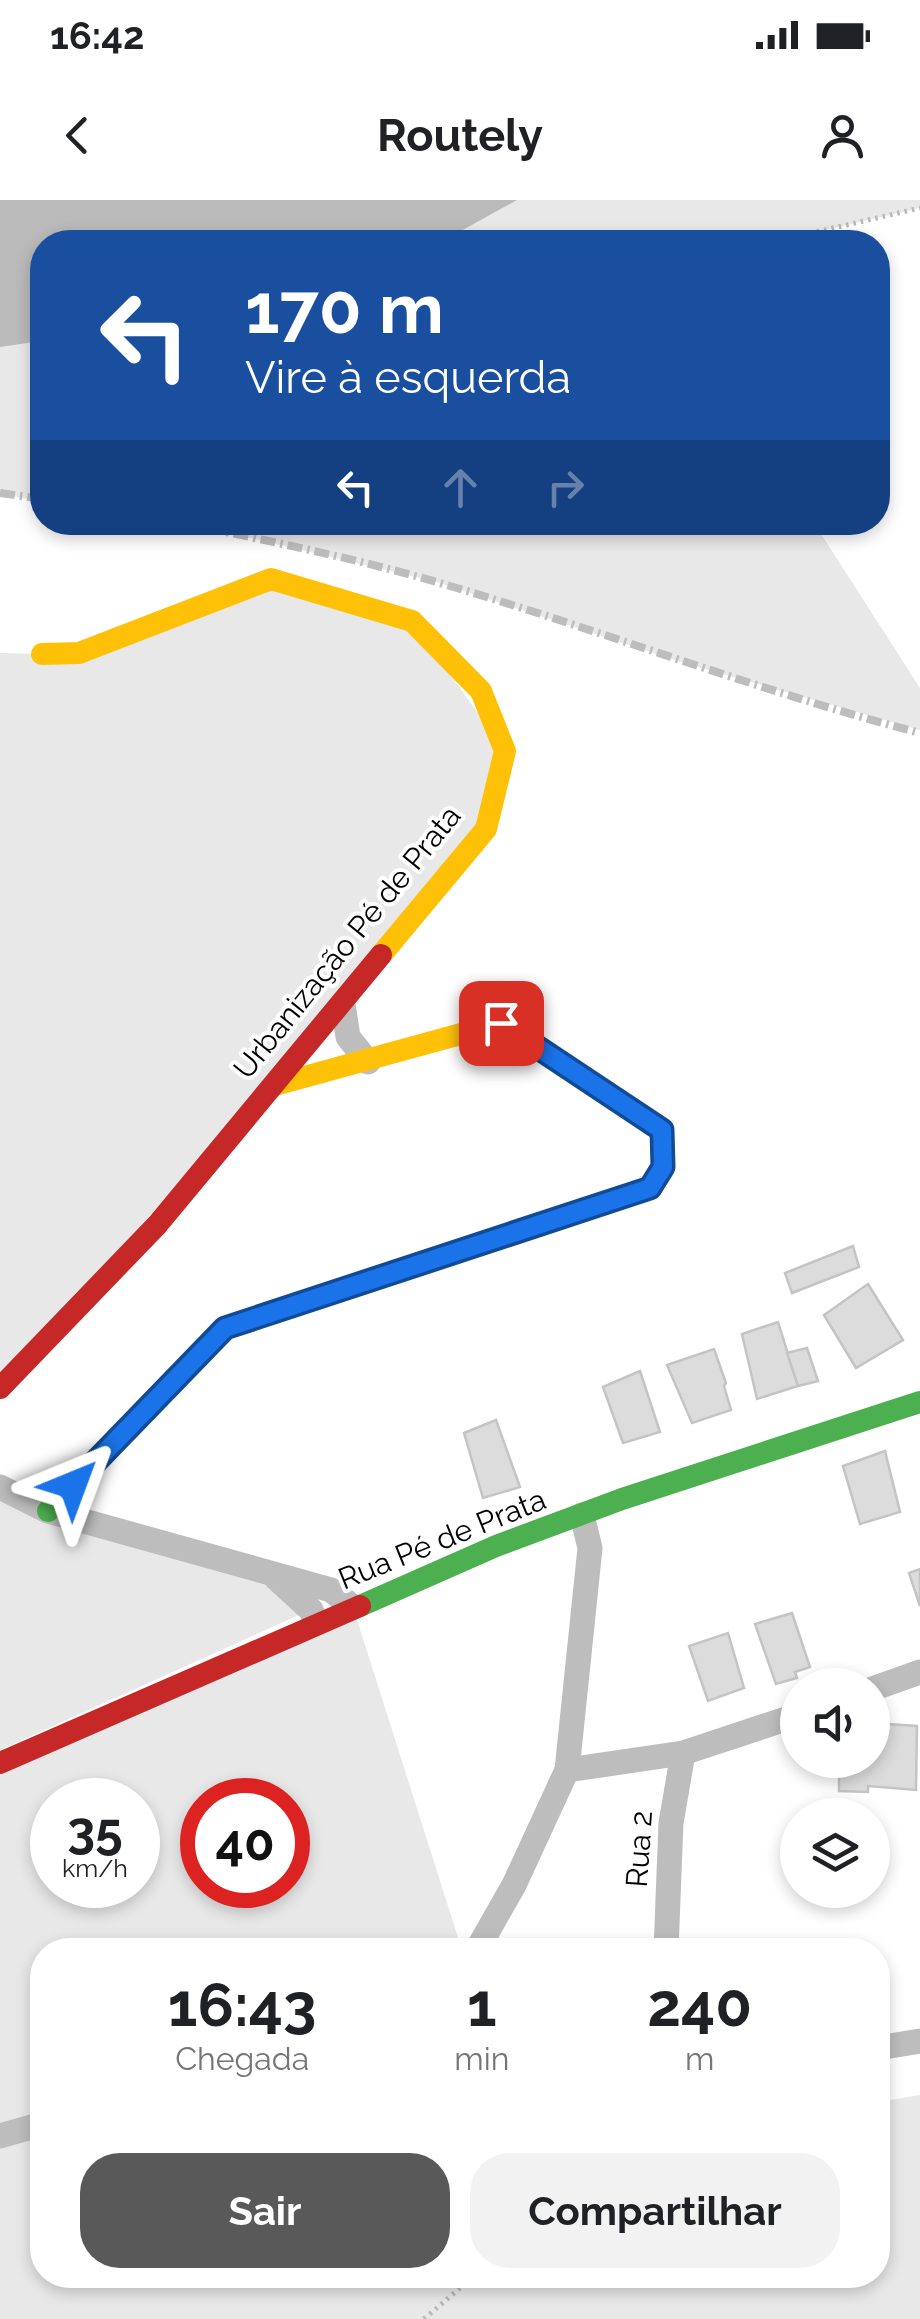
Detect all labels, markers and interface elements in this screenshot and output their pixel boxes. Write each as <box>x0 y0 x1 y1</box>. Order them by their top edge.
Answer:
text: 16:42 <box>50 13 144 58</box>
icon: back <box>50 108 105 163</box>
icon: person <box>815 108 870 163</box>
text: Routely <box>377 109 543 162</box>
text: 170 m <box>245 267 444 349</box>
icon: left <box>80 270 210 400</box>
text: Vire à esquerda <box>245 351 571 404</box>
icon: left <box>328 460 383 515</box>
icon: ahead <box>433 460 488 515</box>
icon: right <box>538 460 593 515</box>
street label: Urbanização Pé de Prata <box>226 799 468 1085</box>
pin <box>459 981 544 1066</box>
icon: arrive <box>474 996 529 1051</box>
position arrow <box>21 1433 125 1537</box>
street label: Rua Pé de Prata <box>333 1481 551 1597</box>
map controls <box>780 1668 890 1908</box>
button: sound <box>780 1668 890 1778</box>
speed limit sign: 40 <box>180 1778 310 1908</box>
button: layers <box>780 1798 890 1908</box>
text: 35 <box>67 1801 123 1860</box>
street label: Rua 2 <box>619 1809 659 1889</box>
text: km/h <box>62 1853 128 1883</box>
text: 16:43 <box>168 1970 316 2040</box>
text: 1 <box>467 1970 497 2040</box>
text: 240 <box>647 1970 752 2040</box>
text: Chegada <box>175 2040 309 2077</box>
text: min <box>454 2040 509 2077</box>
text: m <box>685 2040 714 2077</box>
button: Sair <box>80 2153 450 2268</box>
button: Compartilhar <box>470 2153 840 2268</box>

